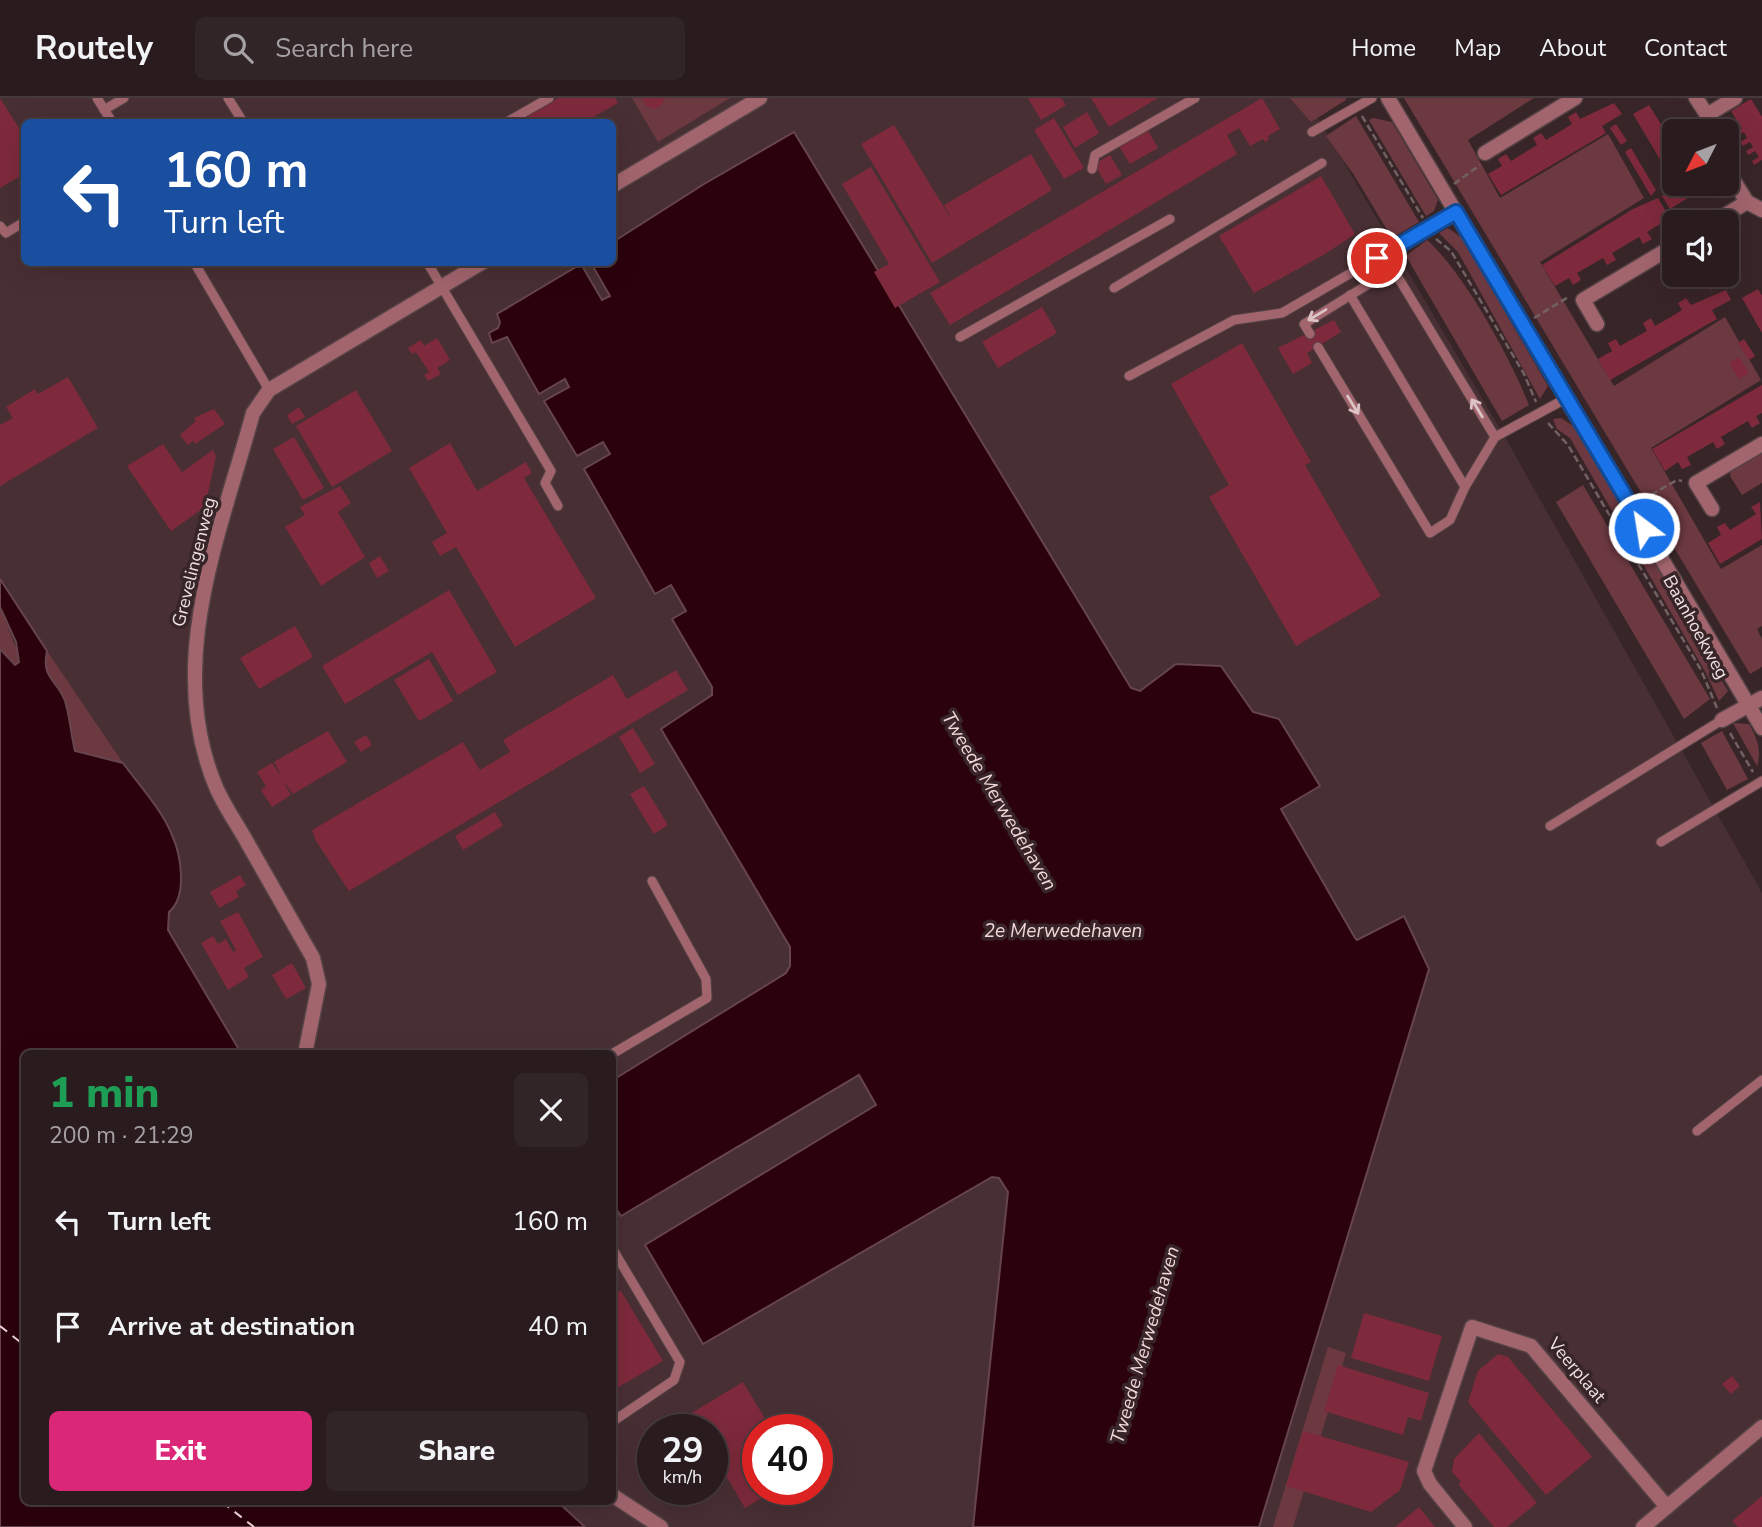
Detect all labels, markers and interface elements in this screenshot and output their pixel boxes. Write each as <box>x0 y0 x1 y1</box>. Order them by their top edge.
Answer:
search box <box>195 17 685 80</box>
text: Routely <box>35 26 153 71</box>
icon: search <box>219 29 257 67</box>
text: Search here <box>275 31 413 66</box>
text: Home <box>1351 32 1416 64</box>
text: Map <box>1454 32 1501 64</box>
text: About <box>1539 32 1606 64</box>
text: Contact <box>1644 32 1727 64</box>
north arrow <box>1662 119 1740 196</box>
map controls <box>1662 119 1739 287</box>
text: 160 m <box>164 137 308 204</box>
icon: left <box>49 147 140 238</box>
text: Turn left <box>164 201 284 244</box>
button: sound <box>1662 210 1739 287</box>
pin <box>1347 228 1407 288</box>
icon: arrive <box>1358 239 1396 277</box>
one-way arrow <box>1308 309 1328 323</box>
one-way arrow <box>1346 395 1360 415</box>
one-way arrow <box>1470 398 1484 418</box>
position arrow <box>1607 491 1681 565</box>
street label: Grevelingenweg <box>166 495 222 629</box>
street label: Baanhoekweg <box>1658 571 1734 683</box>
water label: Tweede Merwedehaven <box>935 707 1063 895</box>
water label: 2e Merwedehaven <box>984 918 1142 944</box>
text: 1 min <box>49 1065 159 1122</box>
button: close <box>514 1073 588 1147</box>
text: 200 m · 21:29 <box>49 1120 194 1151</box>
icon: left <box>49 1203 87 1241</box>
text: Turn left <box>108 1204 211 1239</box>
text: 160 m <box>512 1204 588 1239</box>
water label: Tweede Merwedehaven <box>1104 1243 1186 1447</box>
icon: arrive <box>49 1308 87 1346</box>
text: Arrive at destination <box>108 1309 355 1344</box>
text: 40 m <box>528 1309 588 1344</box>
street label: Veerplaat <box>1542 1332 1612 1408</box>
button: Exit <box>49 1411 312 1491</box>
button: Share <box>326 1411 588 1491</box>
speed limit sign: 40 <box>742 1414 833 1505</box>
text: 29 <box>661 1427 704 1474</box>
text: km/h <box>663 1465 702 1489</box>

